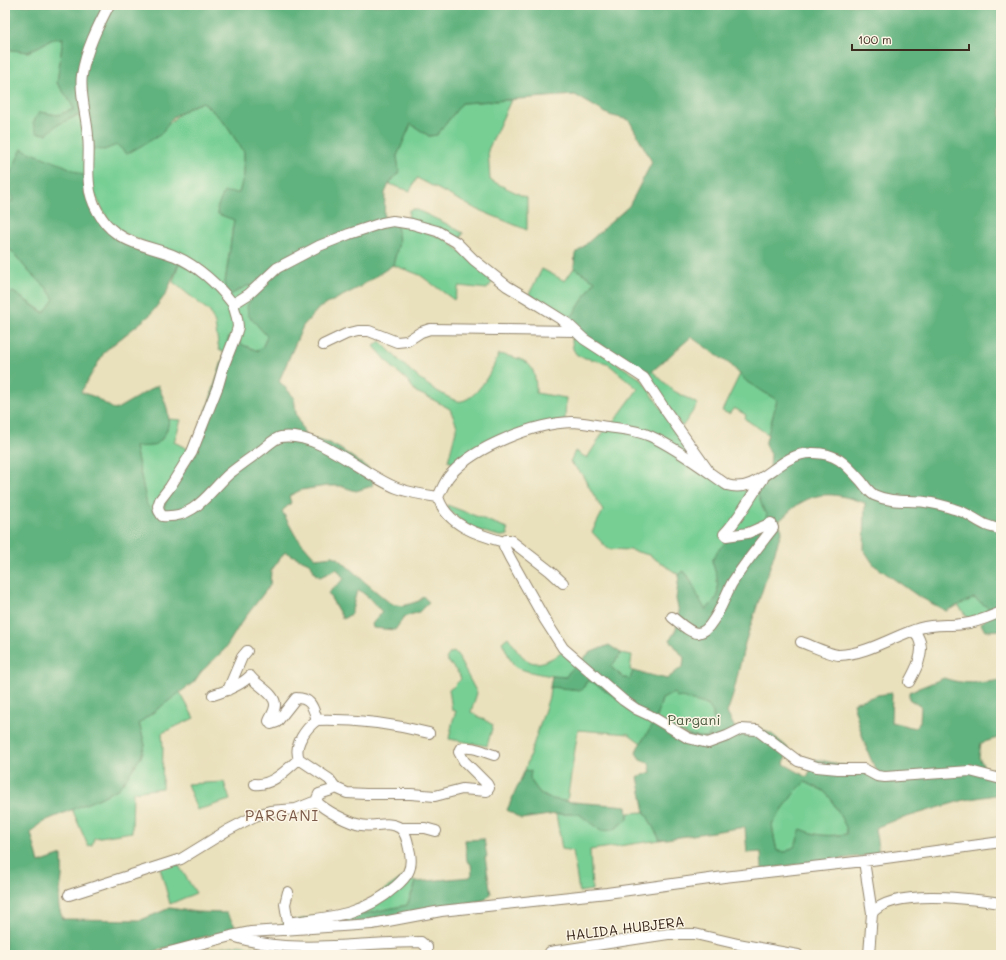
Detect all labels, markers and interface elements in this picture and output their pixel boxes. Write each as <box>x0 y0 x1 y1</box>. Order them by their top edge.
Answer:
scale bar <box>852 26 969 52</box>
text: 100 m <box>858 31 892 47</box>
park label: Pargani <box>667 710 721 729</box>
district label: PARGANI <box>245 805 319 825</box>
street label: HALIDA HUBJERA <box>565 911 685 945</box>

